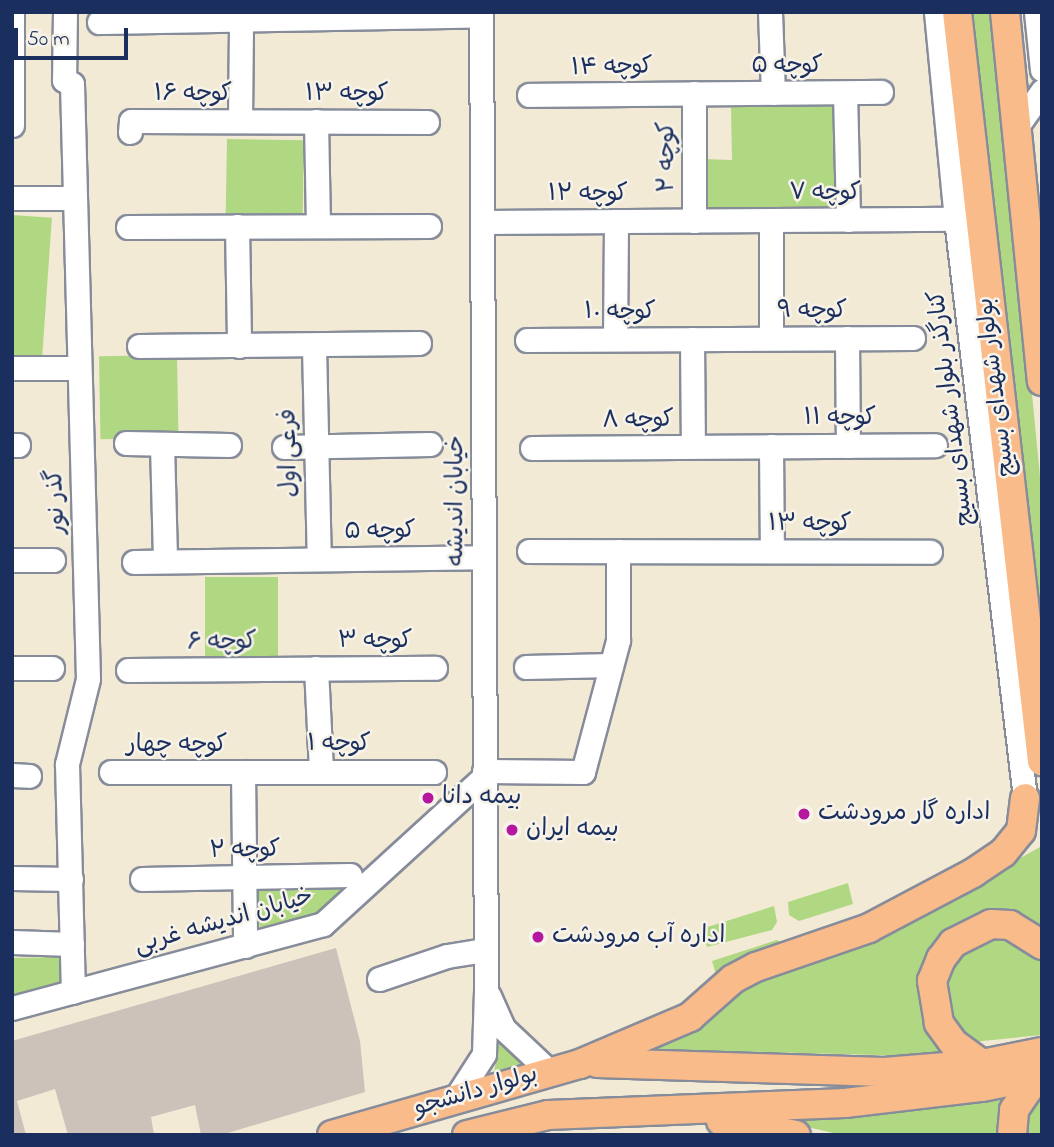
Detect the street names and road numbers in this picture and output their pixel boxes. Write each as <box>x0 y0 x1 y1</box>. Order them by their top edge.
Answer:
street label: کوچه ۱۴ <box>571 53 653 83</box>
street label: کوچه ۵ <box>751 53 823 81</box>
street label: کوچه ۱۶ <box>154 81 232 109</box>
street label: کوچه ۱۳ <box>305 81 389 109</box>
street label: کوچه ۲ <box>654 121 682 193</box>
street label: کوچه ۷ <box>789 180 861 208</box>
street label: کوچه ۱۲ <box>548 181 628 209</box>
street label: کنارگذر بلوار شهدای بسیج <box>923 289 981 527</box>
street label: بولوار شهدای بسیج <box>972 296 1022 478</box>
street label: کوچه ۹ <box>777 298 847 326</box>
street label: کوچه ۱۰ <box>584 299 656 327</box>
street label: کوچه ۱۱ <box>804 405 876 433</box>
street label: کوچه ۸ <box>602 406 674 436</box>
street label: فرعی اول <box>275 408 305 498</box>
street label: خیابان اندیشه <box>443 435 471 567</box>
street label: گذر نور <box>41 469 73 535</box>
street label: کوچه ۱۳ <box>768 511 852 539</box>
street label: کوچه ۵ <box>344 517 416 547</box>
street label: کوچه ۶ <box>187 628 257 658</box>
street label: کوچه ۳ <box>338 628 412 656</box>
street label: کوچه ۱ <box>307 731 371 759</box>
street label: کوچه چهار <box>127 732 227 760</box>
street label: کوچه ۲ <box>209 836 281 866</box>
street label: خیابان اندیشه غربی <box>131 883 317 961</box>
street label: بولوار دانشجو <box>411 1061 541 1123</box>

